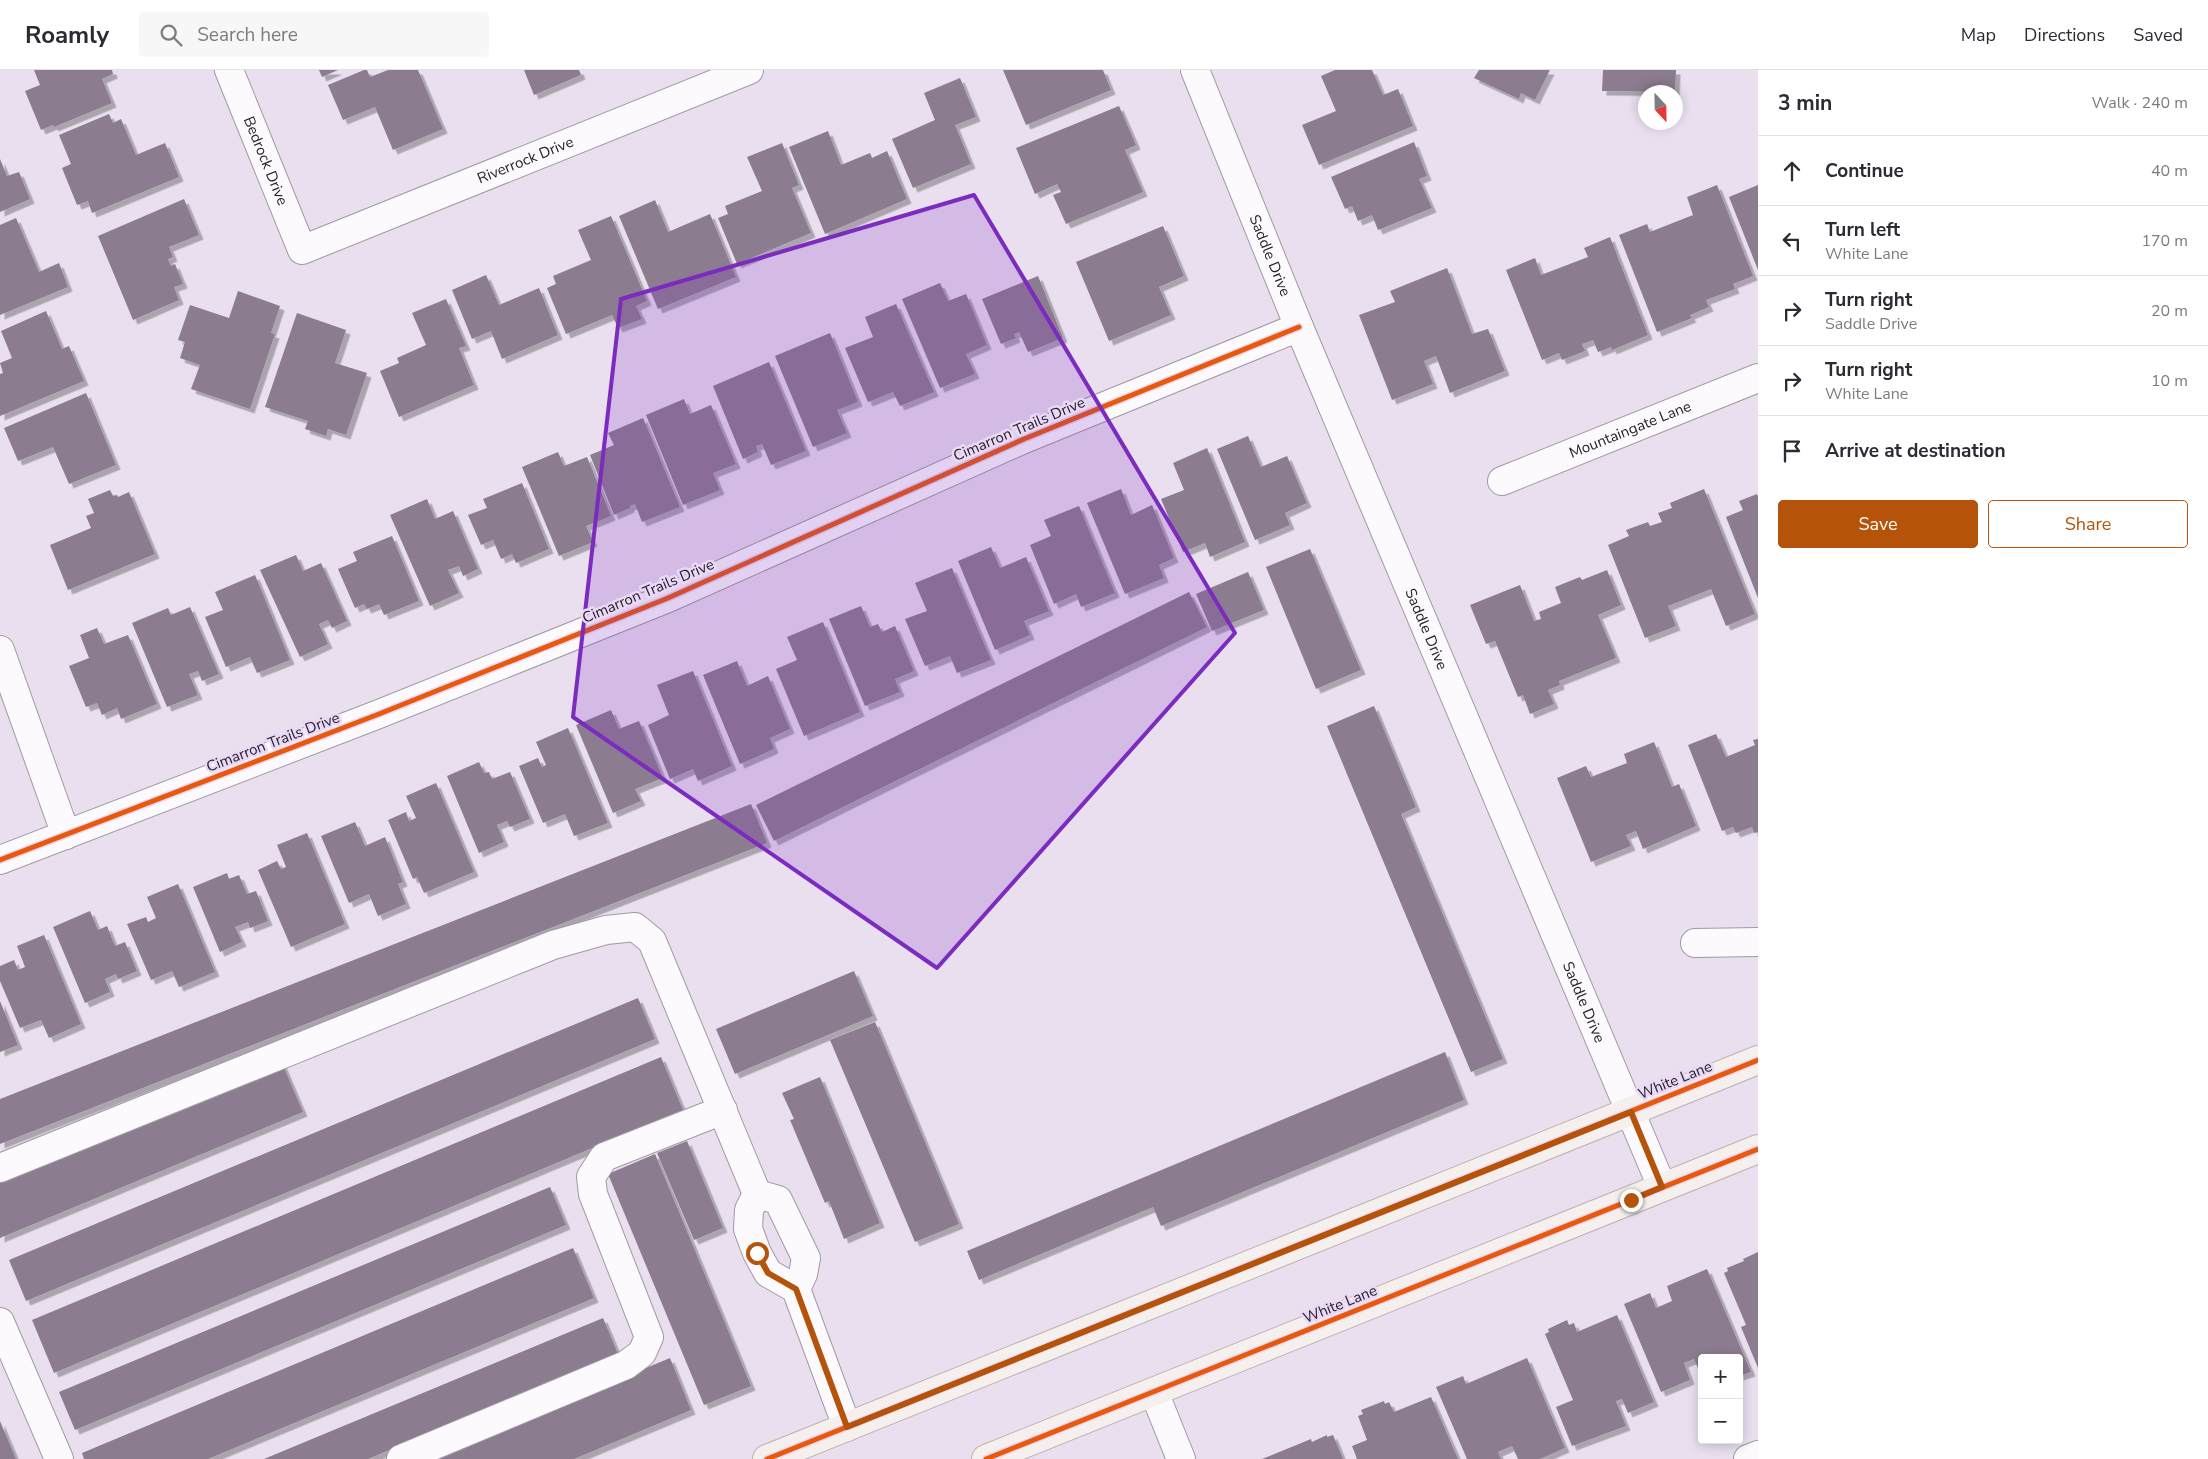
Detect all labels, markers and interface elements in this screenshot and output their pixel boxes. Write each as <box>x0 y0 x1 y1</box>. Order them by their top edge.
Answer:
search box <box>139 12 489 57</box>
text: Roamly <box>25 19 109 51</box>
icon: search <box>157 21 185 49</box>
text: Search here <box>197 22 298 48</box>
text: Map <box>1961 23 1996 47</box>
text: Directions <box>2024 23 2105 47</box>
text: Saved <box>2133 23 2183 47</box>
north arrow <box>1638 85 1683 130</box>
text: 3 min <box>1778 89 1832 117</box>
text: Walk · 240 m <box>2092 92 2188 114</box>
street label: Bedrock Drive <box>239 113 293 208</box>
street label: Riverrock Drive <box>474 132 576 188</box>
icon: ahead <box>1778 157 1806 185</box>
text: Continue <box>1825 158 1904 184</box>
text: 40 m <box>2151 160 2188 182</box>
street label: Saddle Drive <box>1245 212 1296 299</box>
text: Turn left <box>1825 217 1900 243</box>
icon: left <box>1778 227 1806 255</box>
text: 170 m <box>2141 230 2188 252</box>
text: White Lane <box>1825 243 1908 265</box>
text: Turn right <box>1825 287 1912 313</box>
icon: right <box>1778 297 1806 325</box>
text: 20 m <box>2151 300 2188 322</box>
text: Saddle Drive <box>1825 313 1917 335</box>
text: Turn right <box>1825 357 1912 383</box>
icon: right <box>1778 367 1806 395</box>
text: 10 m <box>2151 370 2188 392</box>
text: White Lane <box>1825 383 1908 405</box>
street label: Cimarron Trails Drive <box>950 392 1088 466</box>
street label: Mountaingate Lane <box>1566 396 1694 463</box>
icon: arrive <box>1778 437 1806 465</box>
text: Arrive at destination <box>1825 438 2006 464</box>
button: Save <box>1778 500 1978 548</box>
button: Share <box>1988 500 2188 548</box>
street label: Cimarron Trails Drive <box>579 554 717 628</box>
street label: Saddle Drive <box>1400 585 1452 673</box>
street label: Cimarron Trails Drive <box>203 707 343 777</box>
street label: Saddle Drive <box>1558 958 1610 1046</box>
street label: White Lane <box>1635 1056 1715 1104</box>
route end <box>1620 1189 1643 1212</box>
route start <box>746 1242 769 1265</box>
street label: White Lane <box>1300 1280 1380 1328</box>
map controls <box>1698 1354 1743 1444</box>
button: + <box>1698 1354 1743 1399</box>
button: − <box>1698 1399 1743 1444</box>

